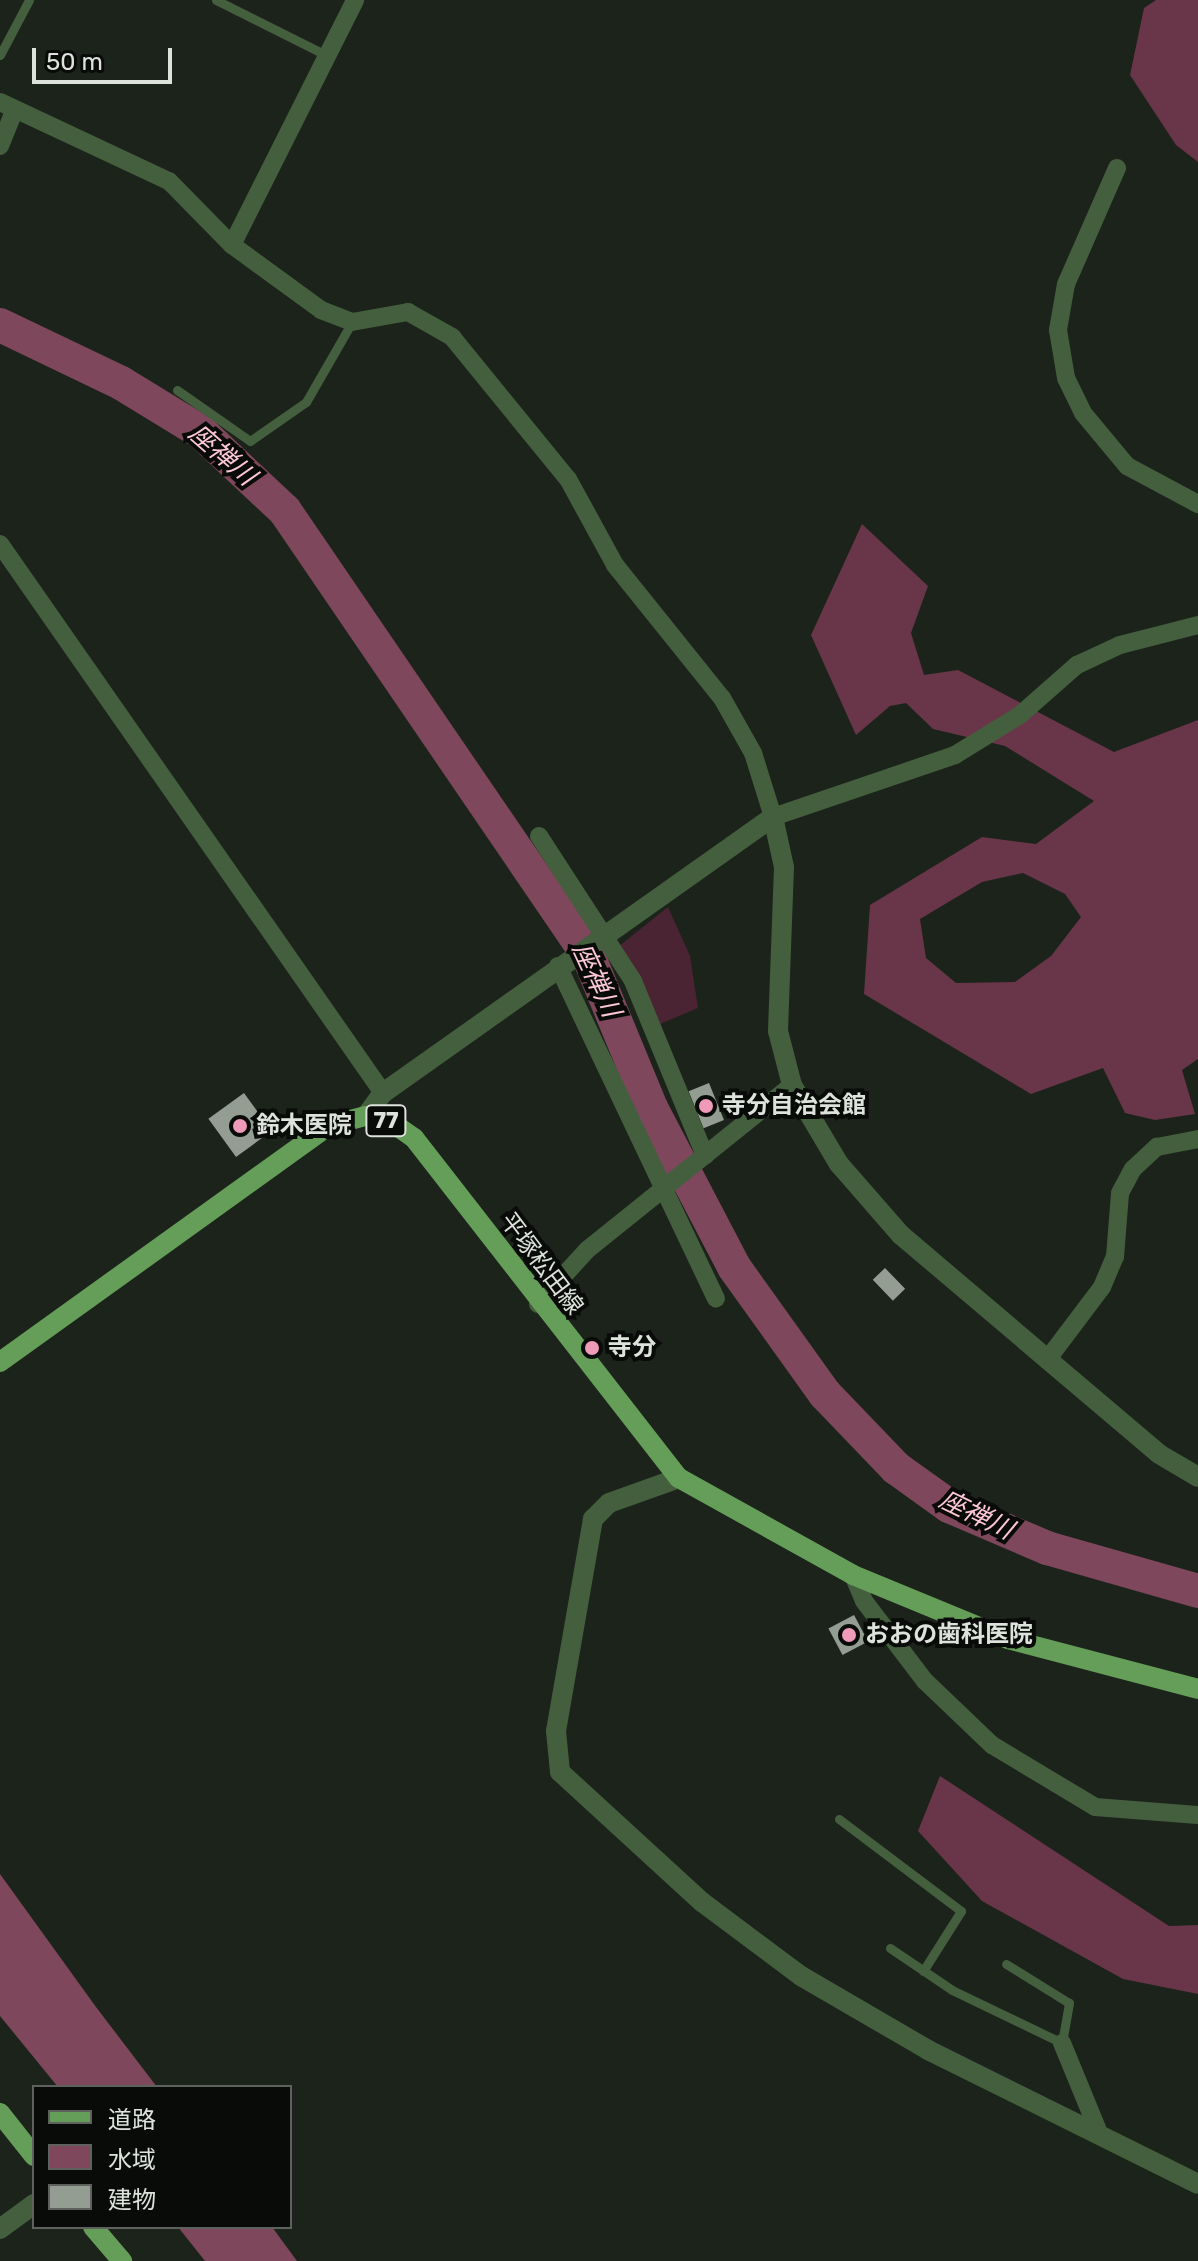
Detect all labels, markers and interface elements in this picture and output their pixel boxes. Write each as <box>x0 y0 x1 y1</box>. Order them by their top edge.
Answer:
scale bar <box>36 32 176 82</box>
text: 50 m <box>46 48 103 76</box>
water label: 座禅川 <box>182 418 262 492</box>
water label: 座禅川 <box>565 938 627 1022</box>
place label: 寺分自治会館 <box>722 1092 866 1120</box>
marker: 寺分自治会館 <box>697 1097 715 1115</box>
road number: 77 <box>364 1103 408 1139</box>
place label: 鈴木医院 <box>256 1112 352 1140</box>
marker: 鈴木医院 <box>231 1117 249 1135</box>
street label: 平塚松田線 <box>493 1207 589 1321</box>
place label: 寺分 <box>608 1334 656 1362</box>
marker: 寺分 <box>583 1339 601 1357</box>
water label: 座禅川 <box>934 1484 1018 1546</box>
place label: おおの歯科医院 <box>865 1621 1033 1649</box>
marker: おおの歯科医院 <box>840 1626 858 1644</box>
legend <box>32 2085 292 2229</box>
text: 道路 <box>108 2106 156 2134</box>
text: 水域 <box>108 2146 156 2174</box>
text: 建物 <box>108 2186 156 2214</box>

